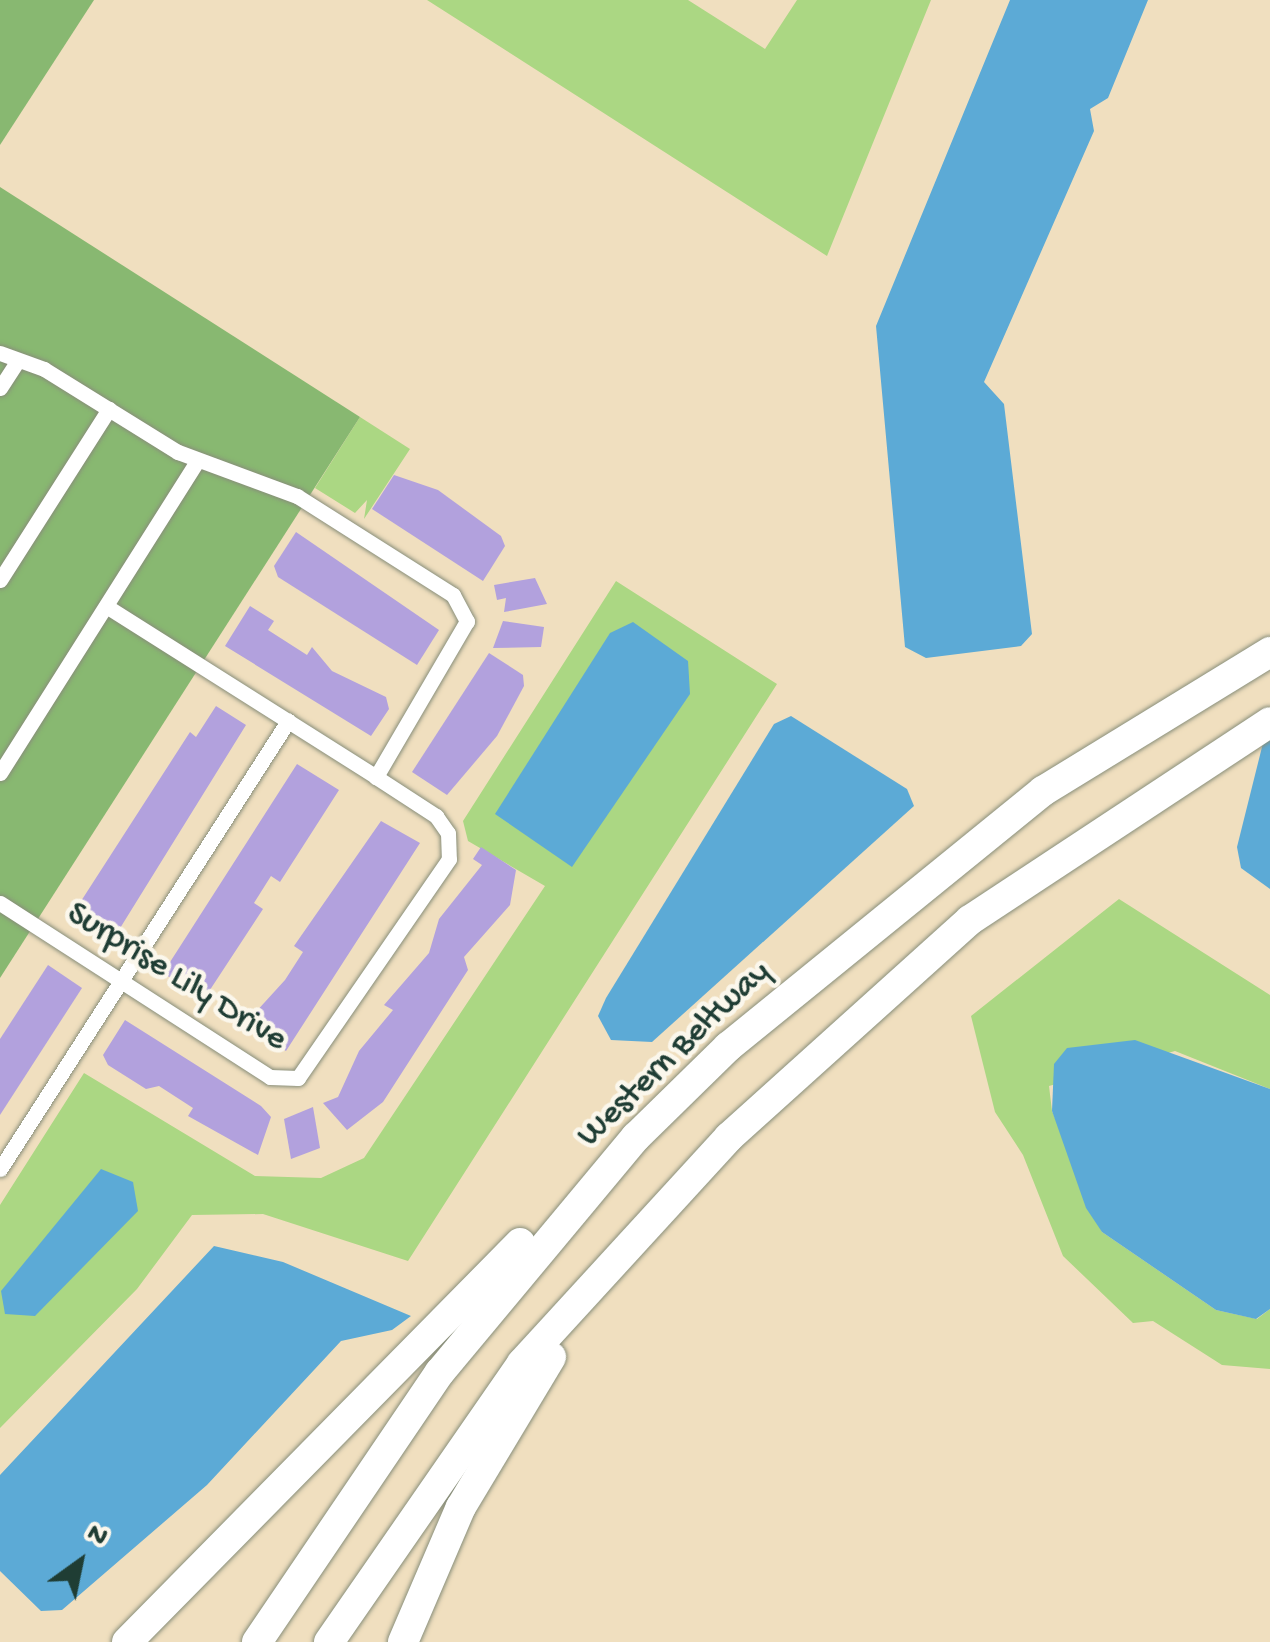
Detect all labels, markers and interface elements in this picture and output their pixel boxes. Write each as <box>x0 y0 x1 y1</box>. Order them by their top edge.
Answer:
street label: Surprise Lily Drive <box>58 894 294 1062</box>
street label: Western Beltway <box>570 952 780 1158</box>
north arrow <box>30 1512 130 1612</box>
text: N <box>80 1518 113 1555</box>

